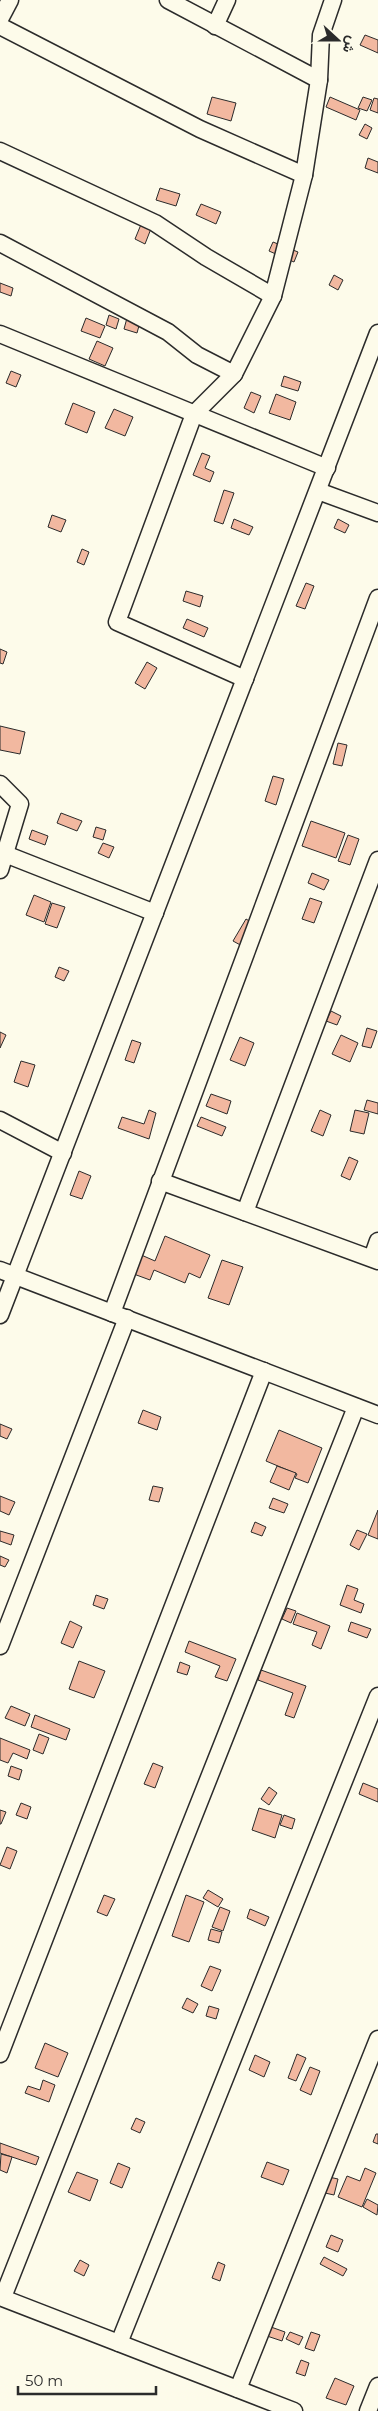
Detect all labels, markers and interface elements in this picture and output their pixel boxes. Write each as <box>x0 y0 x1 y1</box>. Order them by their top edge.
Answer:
north arrow <box>313 15 363 65</box>
text: ش <box>339 34 362 56</box>
scale bar <box>18 2364 155 2396</box>
text: 50 m <box>25 2371 63 2390</box>

